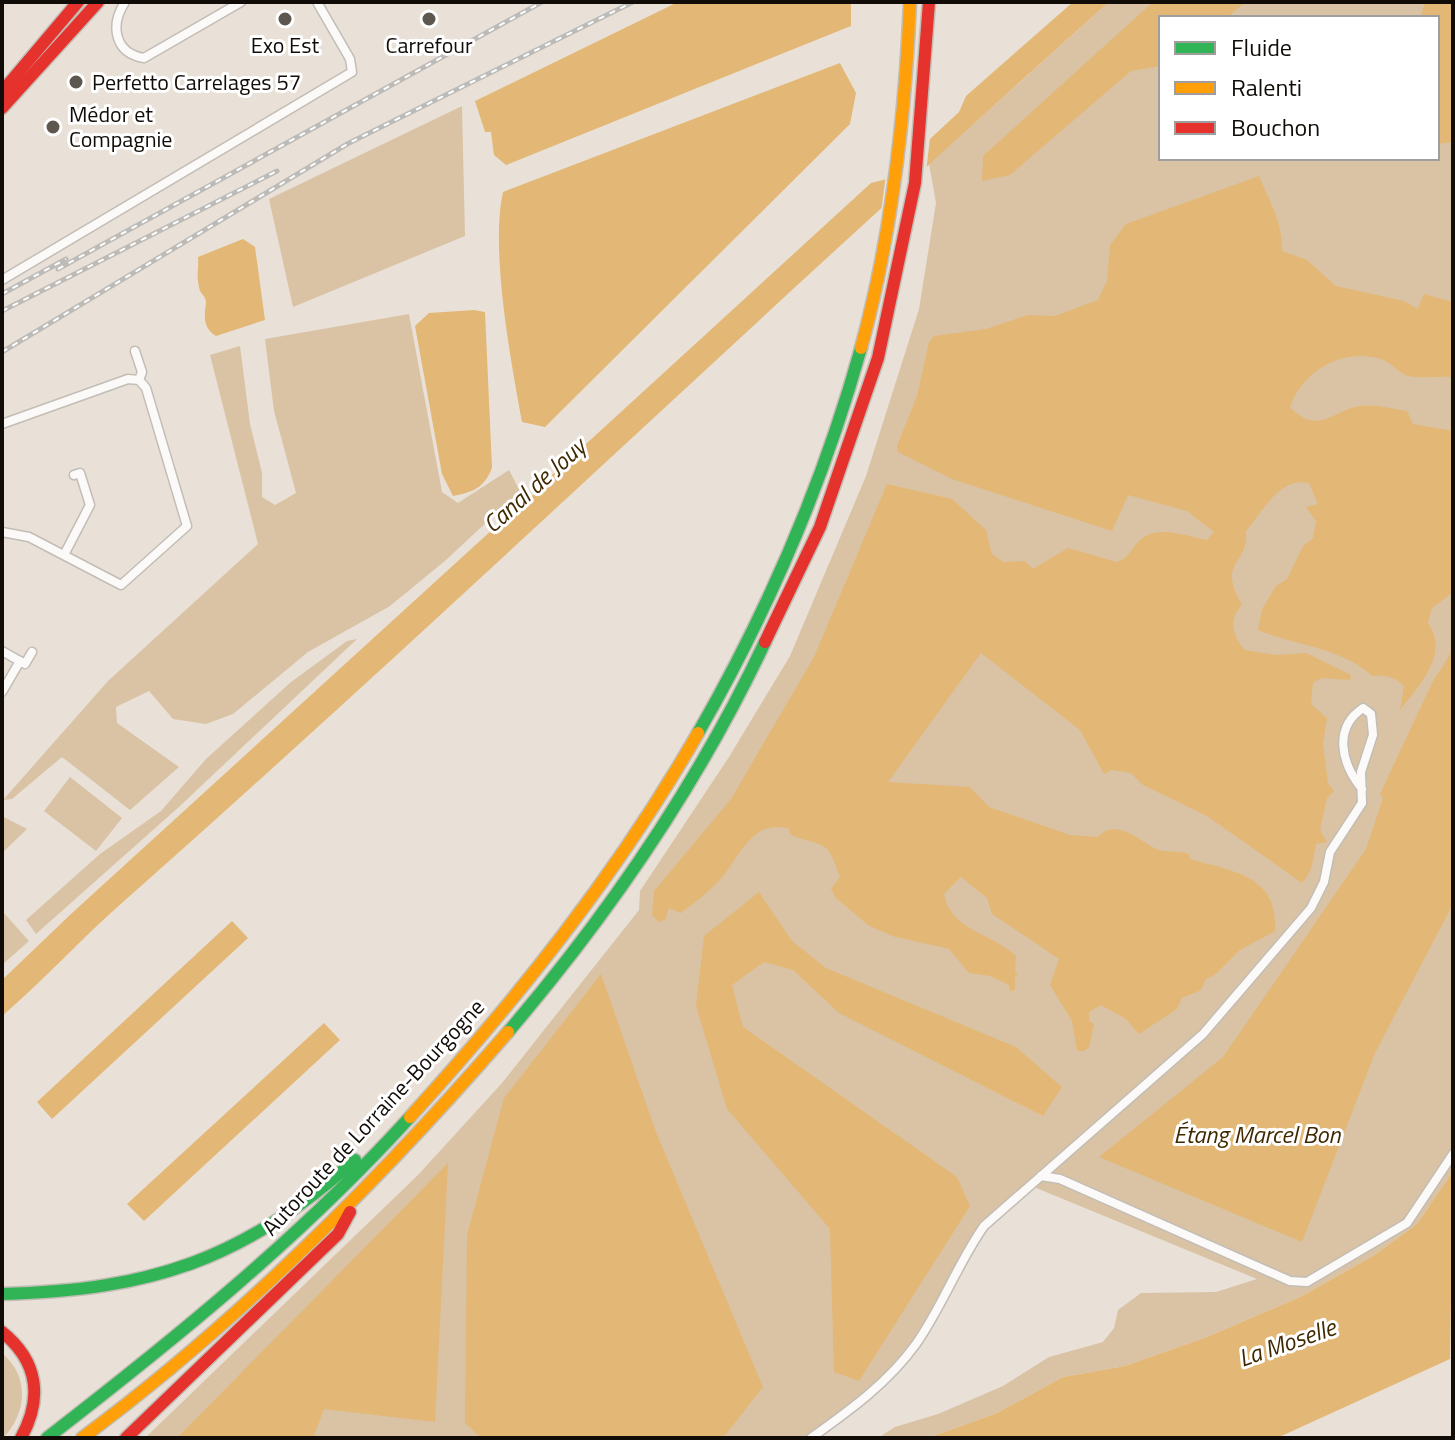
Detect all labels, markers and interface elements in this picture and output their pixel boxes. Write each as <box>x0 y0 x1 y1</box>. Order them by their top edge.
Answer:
marker: Exo Est <box>276 10 294 28</box>
marker: Carrefour <box>420 10 438 28</box>
legend <box>1159 16 1439 160</box>
place label: Exo Est <box>251 28 319 62</box>
place label: Carrefour <box>385 28 473 62</box>
text: Fluide <box>1231 29 1292 65</box>
place label: Perfetto Carrelages 57 <box>92 65 301 99</box>
text: Ralenti <box>1231 69 1302 105</box>
marker: Perfetto Carrelages 57 <box>67 73 85 91</box>
place label: Médor et Compagnie <box>69 97 172 156</box>
text: Bouchon <box>1231 109 1320 145</box>
marker: Médor et Compagnie <box>44 118 62 136</box>
water label: Canal de Jouy <box>475 427 596 541</box>
street label: Autoroute de Lorraine-Bourgogne <box>254 991 492 1243</box>
water label: Étang Marcel Bon <box>1174 1116 1341 1152</box>
water label: La Moselle <box>1234 1308 1342 1375</box>

